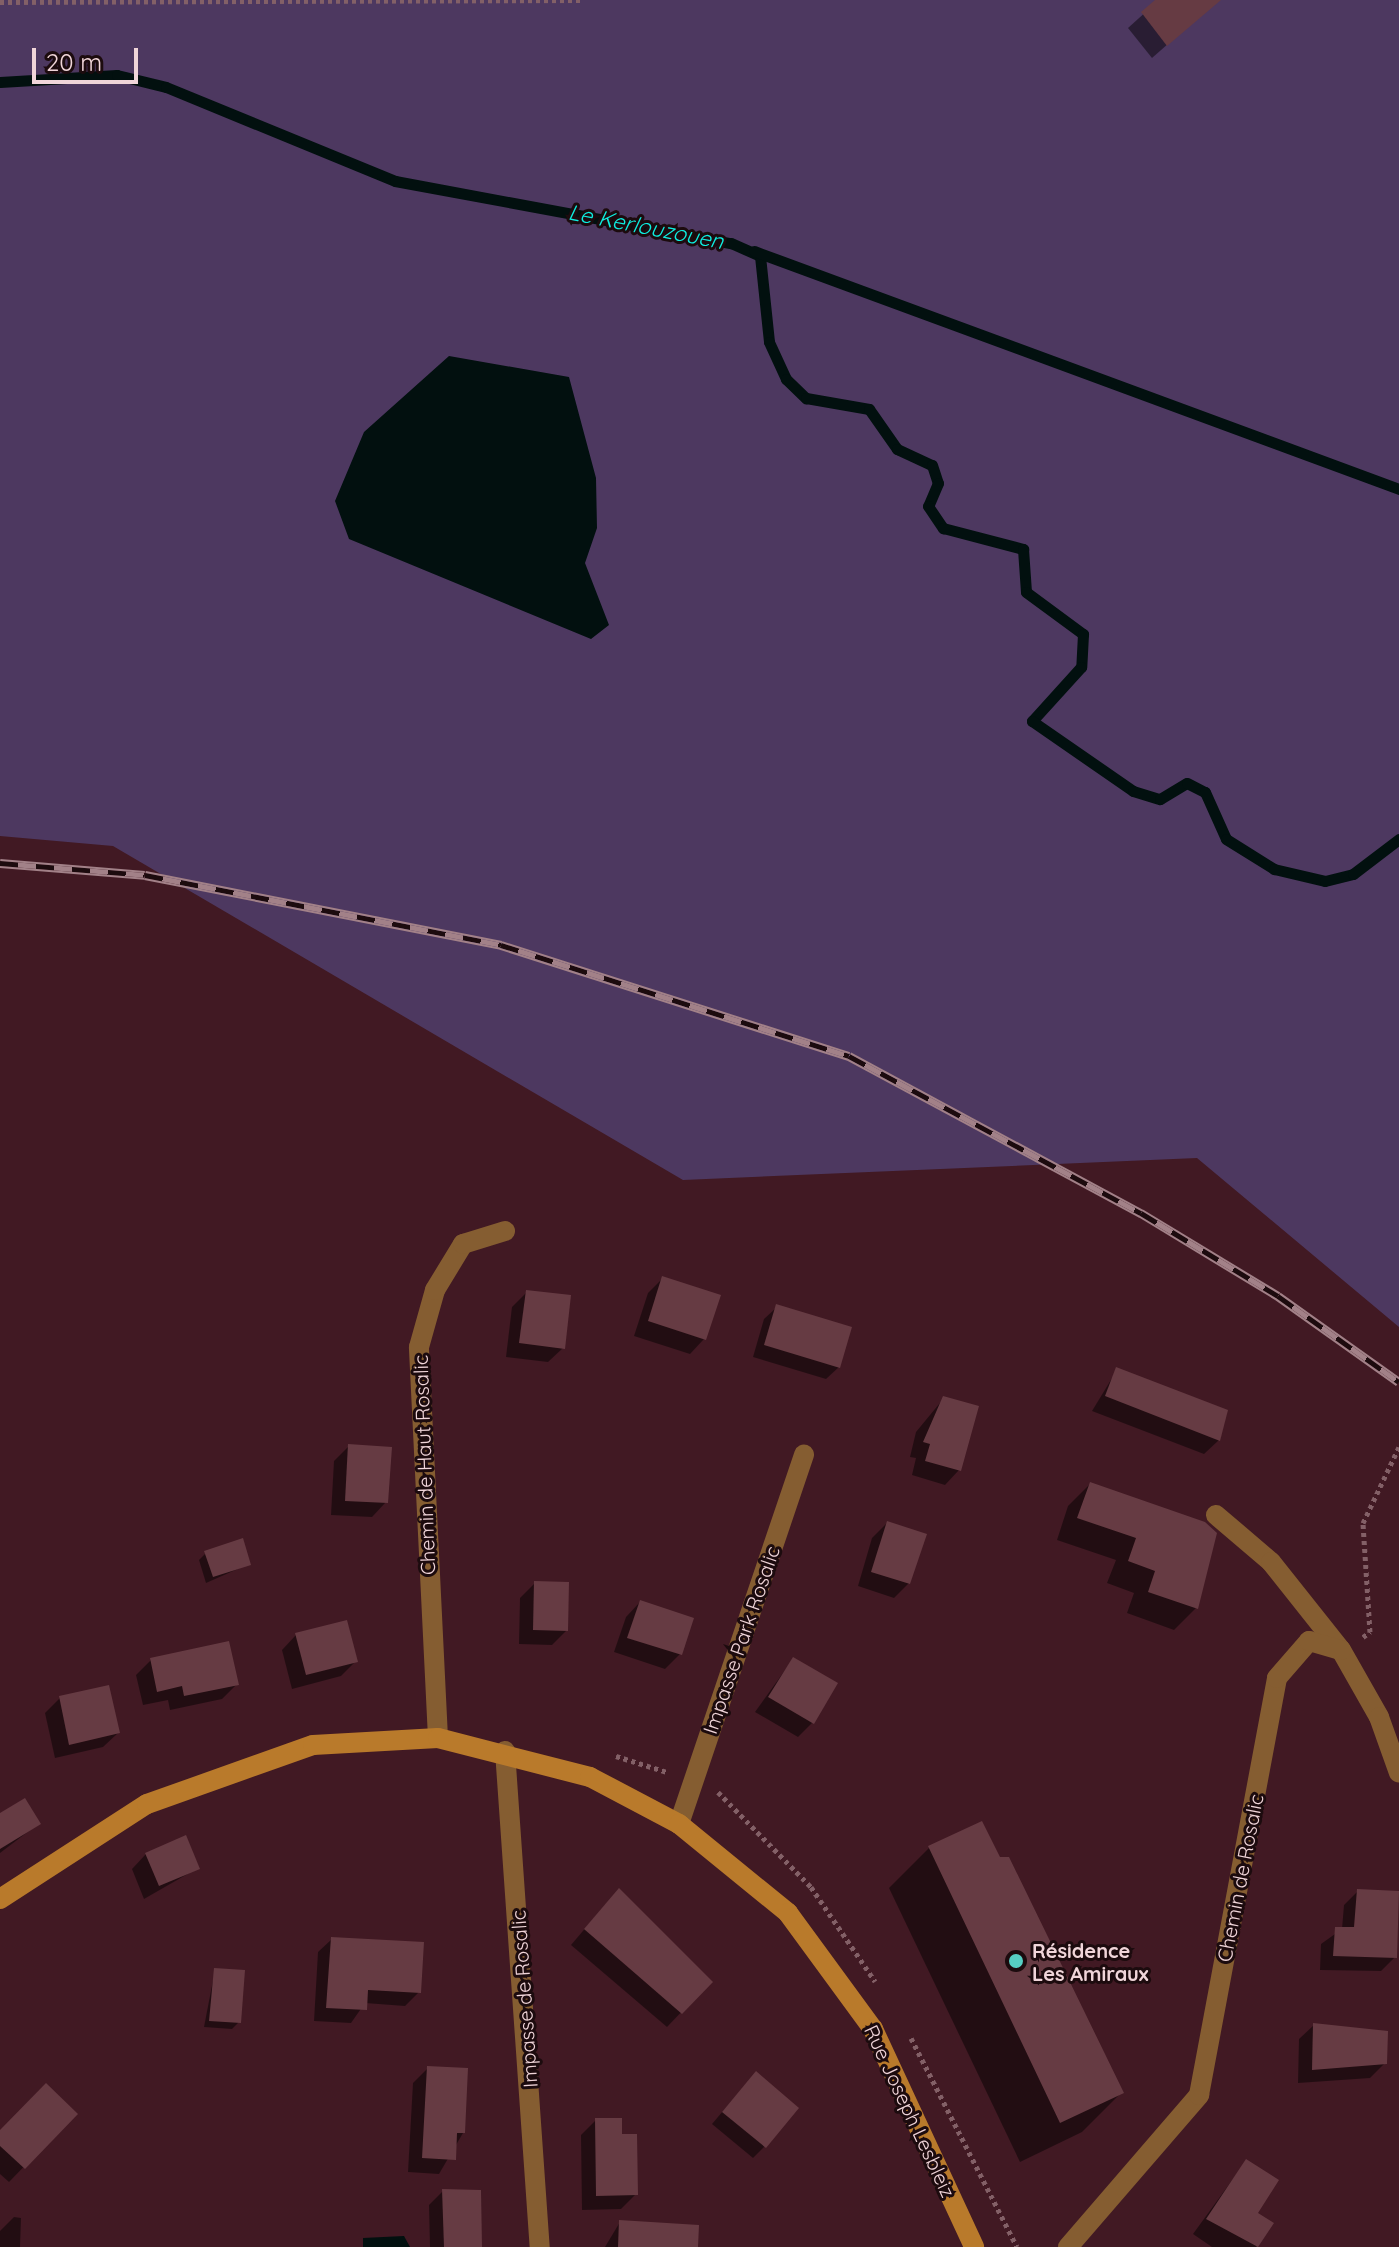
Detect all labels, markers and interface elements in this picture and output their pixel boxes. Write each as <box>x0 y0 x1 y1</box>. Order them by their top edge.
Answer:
scale bar <box>36 32 142 82</box>
text: 20 m <box>46 47 102 77</box>
water label: Le Kerlouzouen <box>566 199 726 255</box>
street label: Chemin de Haut Rosalic <box>408 1354 440 1576</box>
street label: Impasse Park Rosalic <box>698 1543 784 1737</box>
street label: Chemin de Rosalic <box>1212 1792 1268 1964</box>
street label: Impasse de Rosalic <box>506 1909 542 2089</box>
place label: Résidence Les Amiraux <box>1032 1938 1148 1985</box>
marker: Résidence Les Amiraux <box>1007 1952 1025 1970</box>
street label: Rue Joseph Lesbleiz <box>860 2021 960 2201</box>

